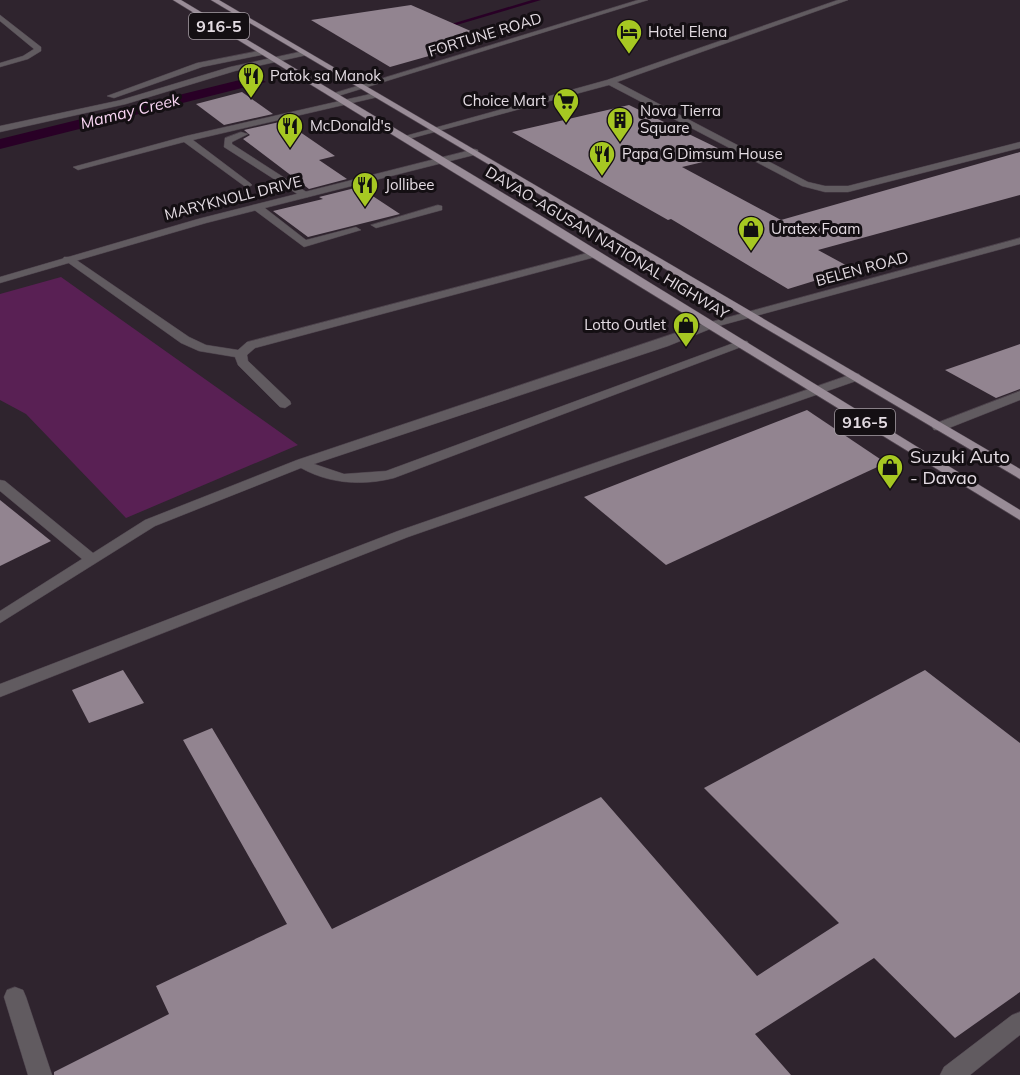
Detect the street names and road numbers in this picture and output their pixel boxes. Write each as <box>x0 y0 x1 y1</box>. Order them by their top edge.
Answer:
street label: FORTUNE ROAD <box>426 8 544 61</box>
road number: 916-5 <box>189 13 249 39</box>
street label: DAVAO-AGUSAN NATIONAL HIGHWAY <box>482 162 733 323</box>
street label: MARYKNOLL DRIVE <box>162 171 304 224</box>
street label: BELEN ROAD <box>813 247 910 290</box>
road number: 916-5 <box>835 409 895 435</box>

